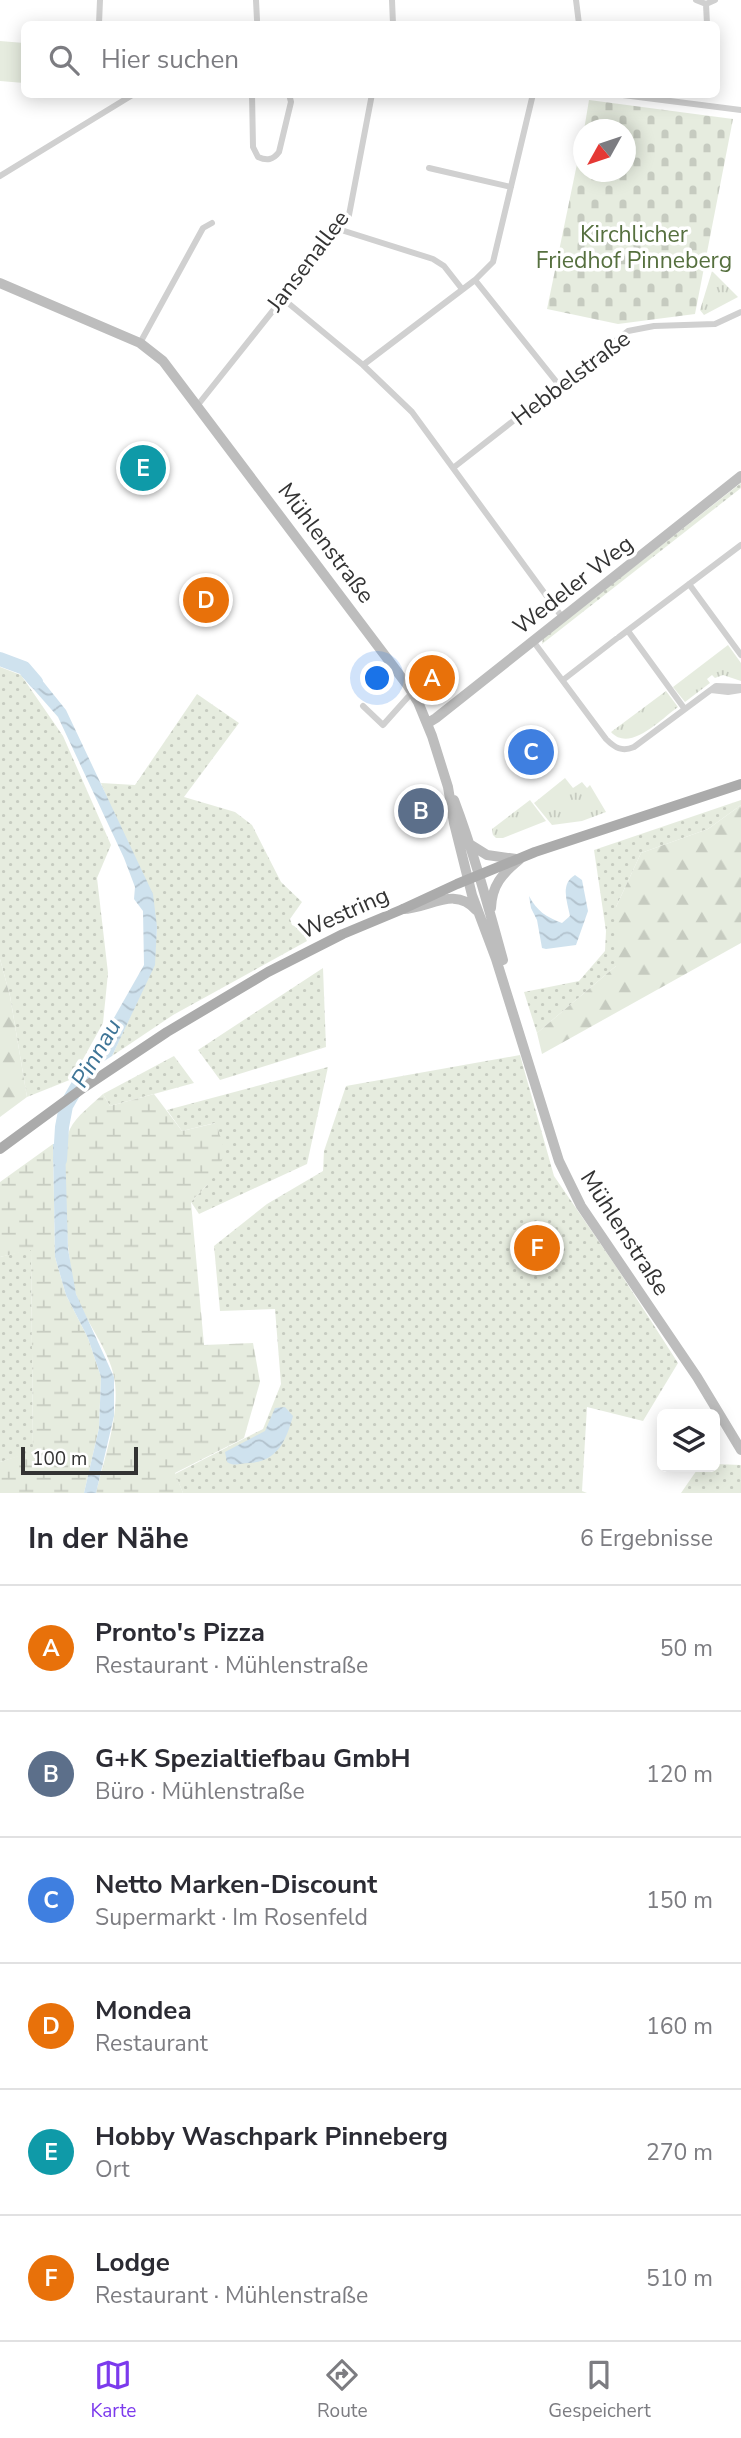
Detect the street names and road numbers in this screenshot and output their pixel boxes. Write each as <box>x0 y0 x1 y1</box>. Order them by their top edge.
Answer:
street label: Jansenallee <box>259 204 356 319</box>
street label: Hebbelstraße <box>505 323 637 433</box>
street label: Mühlenstraße <box>270 476 382 610</box>
street label: Wedeler Weg <box>506 528 640 642</box>
street label: Westring <box>294 879 394 947</box>
street label: Mühlenstraße <box>573 1164 677 1302</box>

